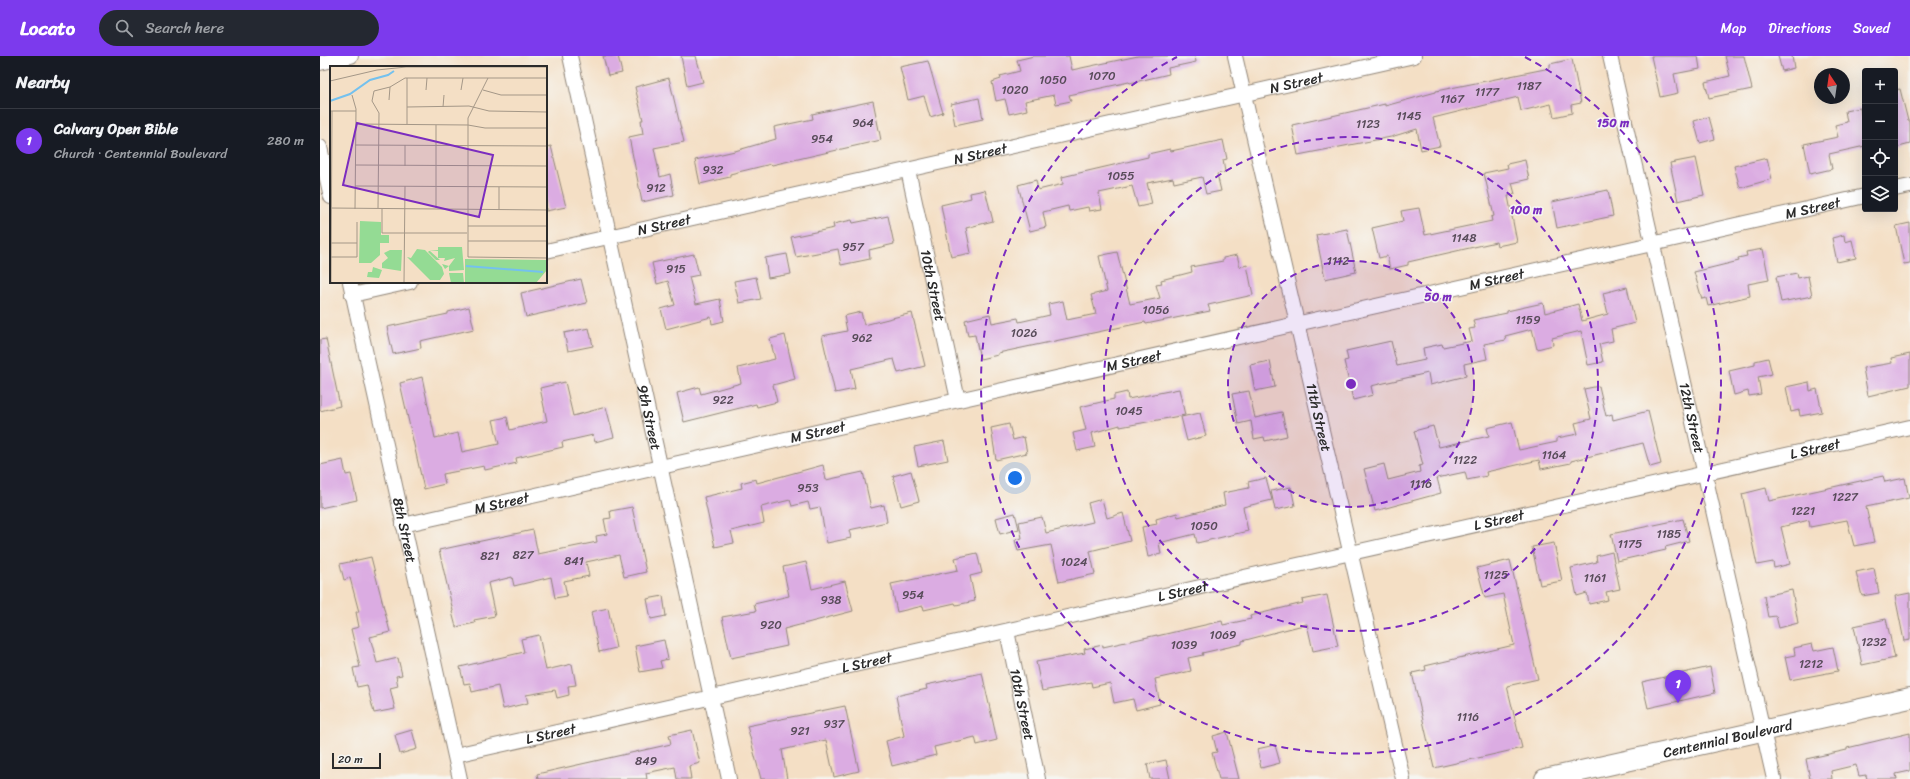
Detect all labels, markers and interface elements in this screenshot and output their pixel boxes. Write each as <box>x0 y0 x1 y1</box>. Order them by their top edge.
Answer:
search box <box>99 10 379 46</box>
text: Locato <box>20 12 75 45</box>
text: Search here <box>145 15 224 41</box>
text: Map <box>1720 16 1746 41</box>
text: Directions <box>1768 16 1831 41</box>
text: Saved <box>1853 16 1890 41</box>
icon: search <box>113 17 135 39</box>
house number: 1070 <box>1088 65 1116 87</box>
street label: N Street <box>1267 65 1327 101</box>
inset map <box>330 66 547 283</box>
text: Nearby <box>16 67 70 97</box>
north arrow <box>1814 68 1850 104</box>
map controls <box>1862 68 1898 212</box>
button: + <box>1862 68 1898 104</box>
house number: 1050 <box>1039 69 1067 91</box>
house number: 1187 <box>1517 75 1542 97</box>
house number: 1020 <box>1001 79 1029 101</box>
house number: 1177 <box>1475 81 1500 103</box>
house number: 1167 <box>1440 88 1465 110</box>
button: − <box>1862 104 1898 140</box>
house number: 1145 <box>1396 105 1422 127</box>
house number: 964 <box>852 112 874 134</box>
text: 150 m <box>1597 112 1630 134</box>
house number: 1123 <box>1356 113 1380 135</box>
text: Calvary Open Bible <box>54 116 178 142</box>
house number: 954 <box>811 128 834 150</box>
text: 1 <box>26 129 32 152</box>
text: 280 m <box>267 129 304 152</box>
street label: N Street <box>951 136 1011 172</box>
button: locate <box>1862 140 1898 176</box>
text: Church · Centennial Boulevard <box>54 142 227 165</box>
house number: 932 <box>703 159 724 181</box>
house number: 1055 <box>1107 165 1135 187</box>
button: layers <box>1862 176 1898 212</box>
house number: 912 <box>646 177 666 199</box>
street label: M Street <box>1783 190 1844 227</box>
text: 100 m <box>1510 199 1543 221</box>
street label: N Street <box>635 207 695 243</box>
house number: 1148 <box>1451 227 1477 249</box>
house number: 957 <box>842 236 865 258</box>
street label: 10th Street <box>913 247 953 324</box>
house number: 1112 <box>1327 250 1349 272</box>
house number: 915 <box>666 258 686 280</box>
street label: M Street <box>1467 261 1528 298</box>
text: 50 m <box>1424 286 1452 308</box>
house number: 1056 <box>1143 299 1170 321</box>
house number: 1159 <box>1516 309 1541 331</box>
house number: 1026 <box>1011 322 1037 344</box>
house number: 962 <box>851 327 873 349</box>
street label: M Street <box>1104 342 1165 379</box>
centre of rings <box>1344 377 1358 391</box>
street label: 12th Street <box>1671 380 1712 456</box>
street label: 11th Street <box>1298 381 1339 454</box>
street label: 9th Street <box>630 382 668 453</box>
house number: 922 <box>712 389 734 411</box>
house number: 1045 <box>1115 400 1143 422</box>
street label: M Street <box>788 414 849 451</box>
street label: L Street <box>1787 431 1844 467</box>
house number: 1164 <box>1542 444 1567 466</box>
house number: 1122 <box>1453 449 1477 471</box>
your location <box>1005 468 1025 488</box>
house number: 1116 <box>1410 473 1432 495</box>
house number: 953 <box>797 477 819 499</box>
street label: M Street <box>472 485 533 522</box>
house number: 1227 <box>1832 486 1859 508</box>
street label: 8th Street <box>385 495 424 565</box>
house number: 1221 <box>1791 500 1815 522</box>
street label: L Street <box>1471 502 1528 538</box>
house number: 1050 <box>1190 515 1218 537</box>
house number: 1185 <box>1657 523 1681 545</box>
house number: 1175 <box>1618 533 1642 555</box>
house number: 827 <box>512 544 535 566</box>
house number: 821 <box>480 545 500 567</box>
house number: 841 <box>564 550 584 572</box>
house number: 1024 <box>1060 551 1088 573</box>
house number: 1125 <box>1484 564 1508 586</box>
house number: 1161 <box>1584 567 1606 589</box>
street label: L Street <box>1155 573 1212 609</box>
house number: 954 <box>902 584 925 606</box>
house number: 938 <box>820 589 842 611</box>
house number: 920 <box>760 614 782 636</box>
house number: 1069 <box>1210 624 1236 646</box>
house number: 1232 <box>1861 631 1887 653</box>
house number: 1039 <box>1171 634 1197 656</box>
street label: L Street <box>839 645 896 680</box>
house number: 1212 <box>1799 653 1823 675</box>
street label: 10th Street <box>1002 666 1042 743</box>
pin: 1 <box>1665 670 1691 703</box>
house number: 1116 <box>1457 706 1479 728</box>
street label: Centennial Boulevard <box>1661 712 1796 765</box>
house number: 937 <box>824 713 846 735</box>
street label: L Street <box>523 716 580 752</box>
house number: 921 <box>790 720 810 742</box>
text: 20 m <box>338 750 363 769</box>
house number: 849 <box>635 750 657 772</box>
scale bar <box>332 751 381 770</box>

